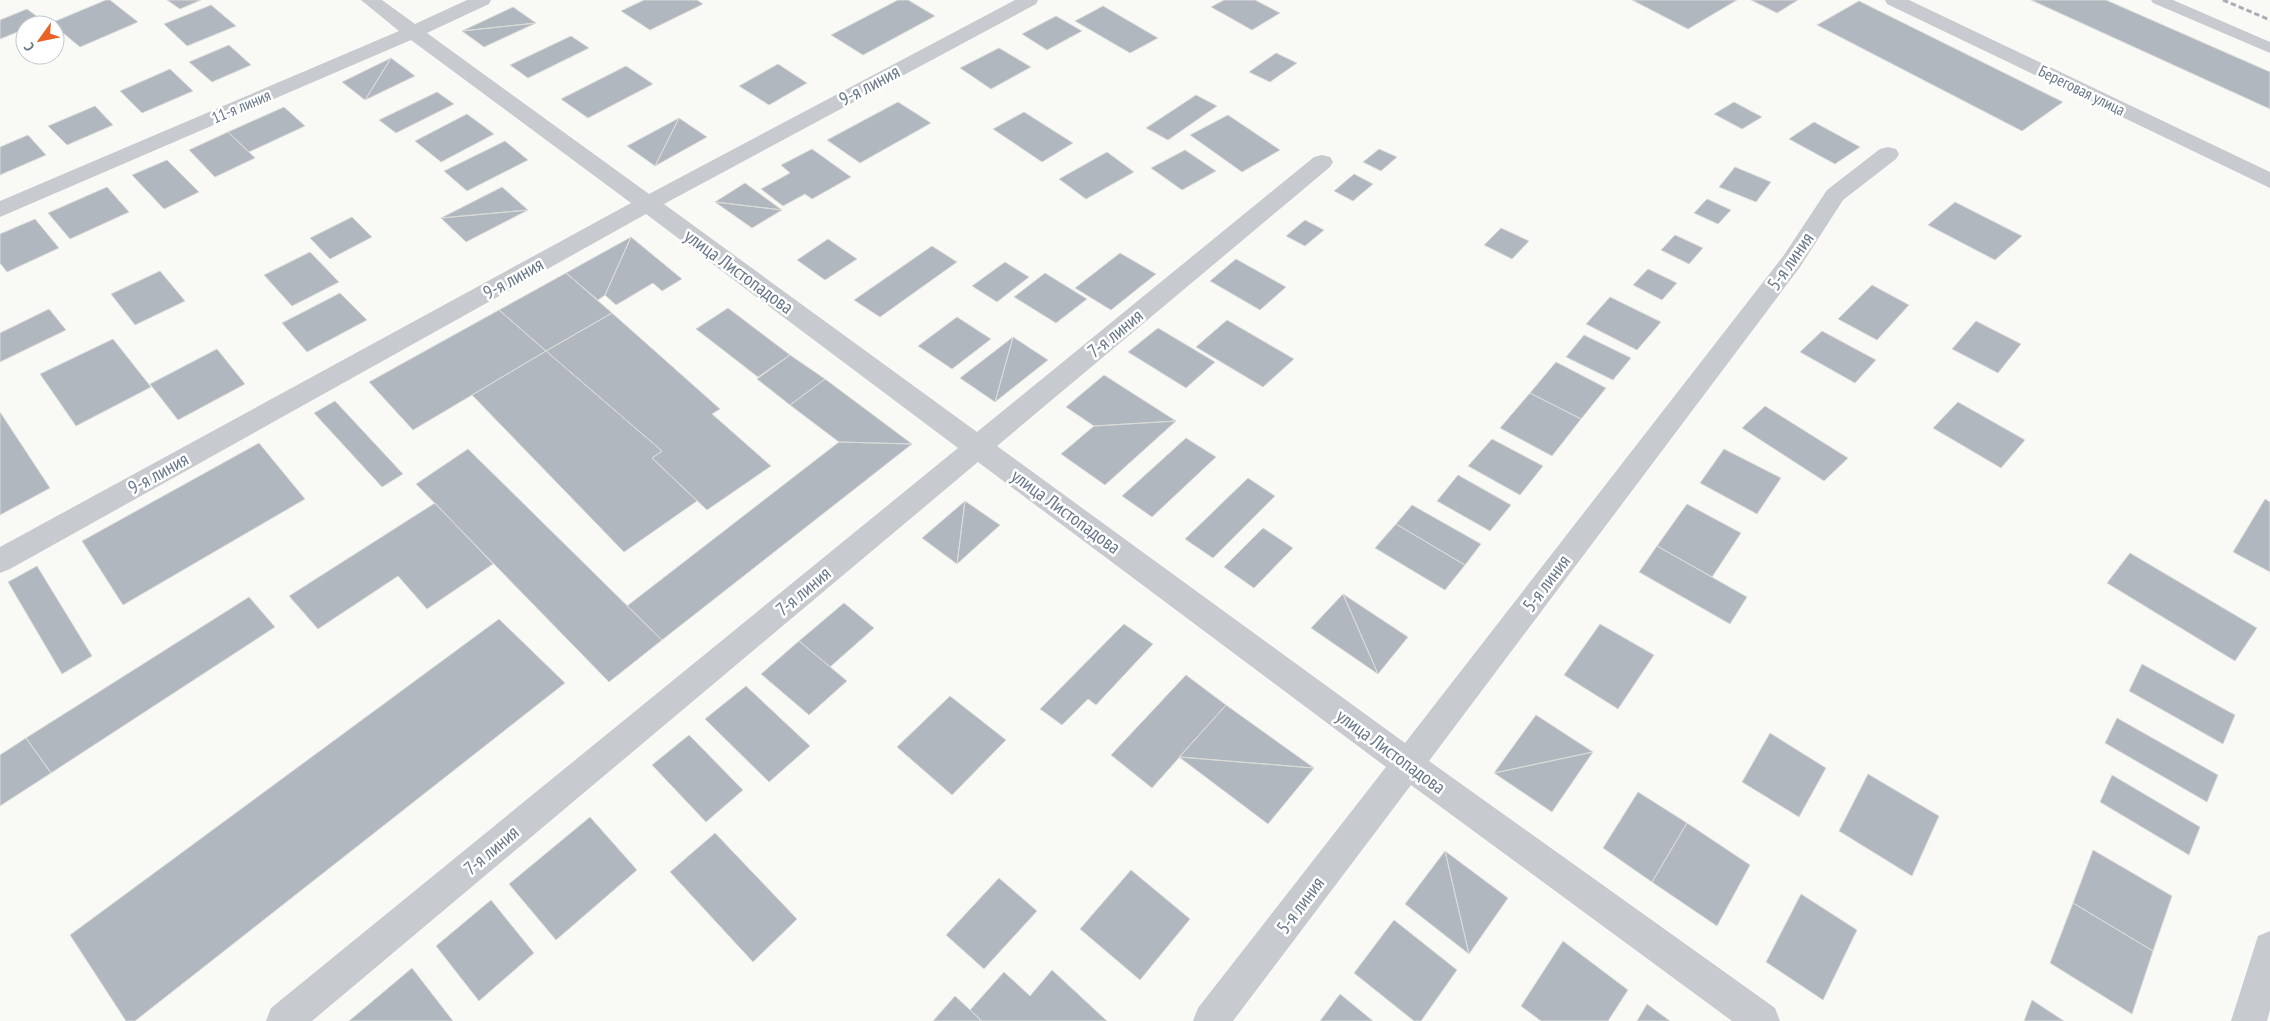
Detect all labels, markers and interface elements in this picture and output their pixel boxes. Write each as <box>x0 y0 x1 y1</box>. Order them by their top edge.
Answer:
north arrow <box>15 15 65 65</box>
text: С <box>19 39 38 55</box>
street label: 9-я линия <box>834 59 904 111</box>
street label: Береговая улица <box>2035 60 2129 120</box>
street label: 11-я линия <box>208 85 274 127</box>
street label: улица Листопадова <box>680 223 798 319</box>
street label: 5-я линия <box>1761 227 1819 295</box>
street label: 9-я линия <box>479 252 547 304</box>
street label: 7-я линия <box>1082 303 1148 363</box>
street label: 9-я линия <box>124 447 192 499</box>
street label: улица Листопадова <box>1007 463 1125 559</box>
street label: 5-я линия <box>1517 550 1575 616</box>
street label: 7-я линия <box>771 561 835 621</box>
street label: улица Листопадова <box>1332 703 1450 799</box>
street label: 7-я линия <box>459 820 523 880</box>
street label: 5-я линия <box>1271 872 1329 938</box>

